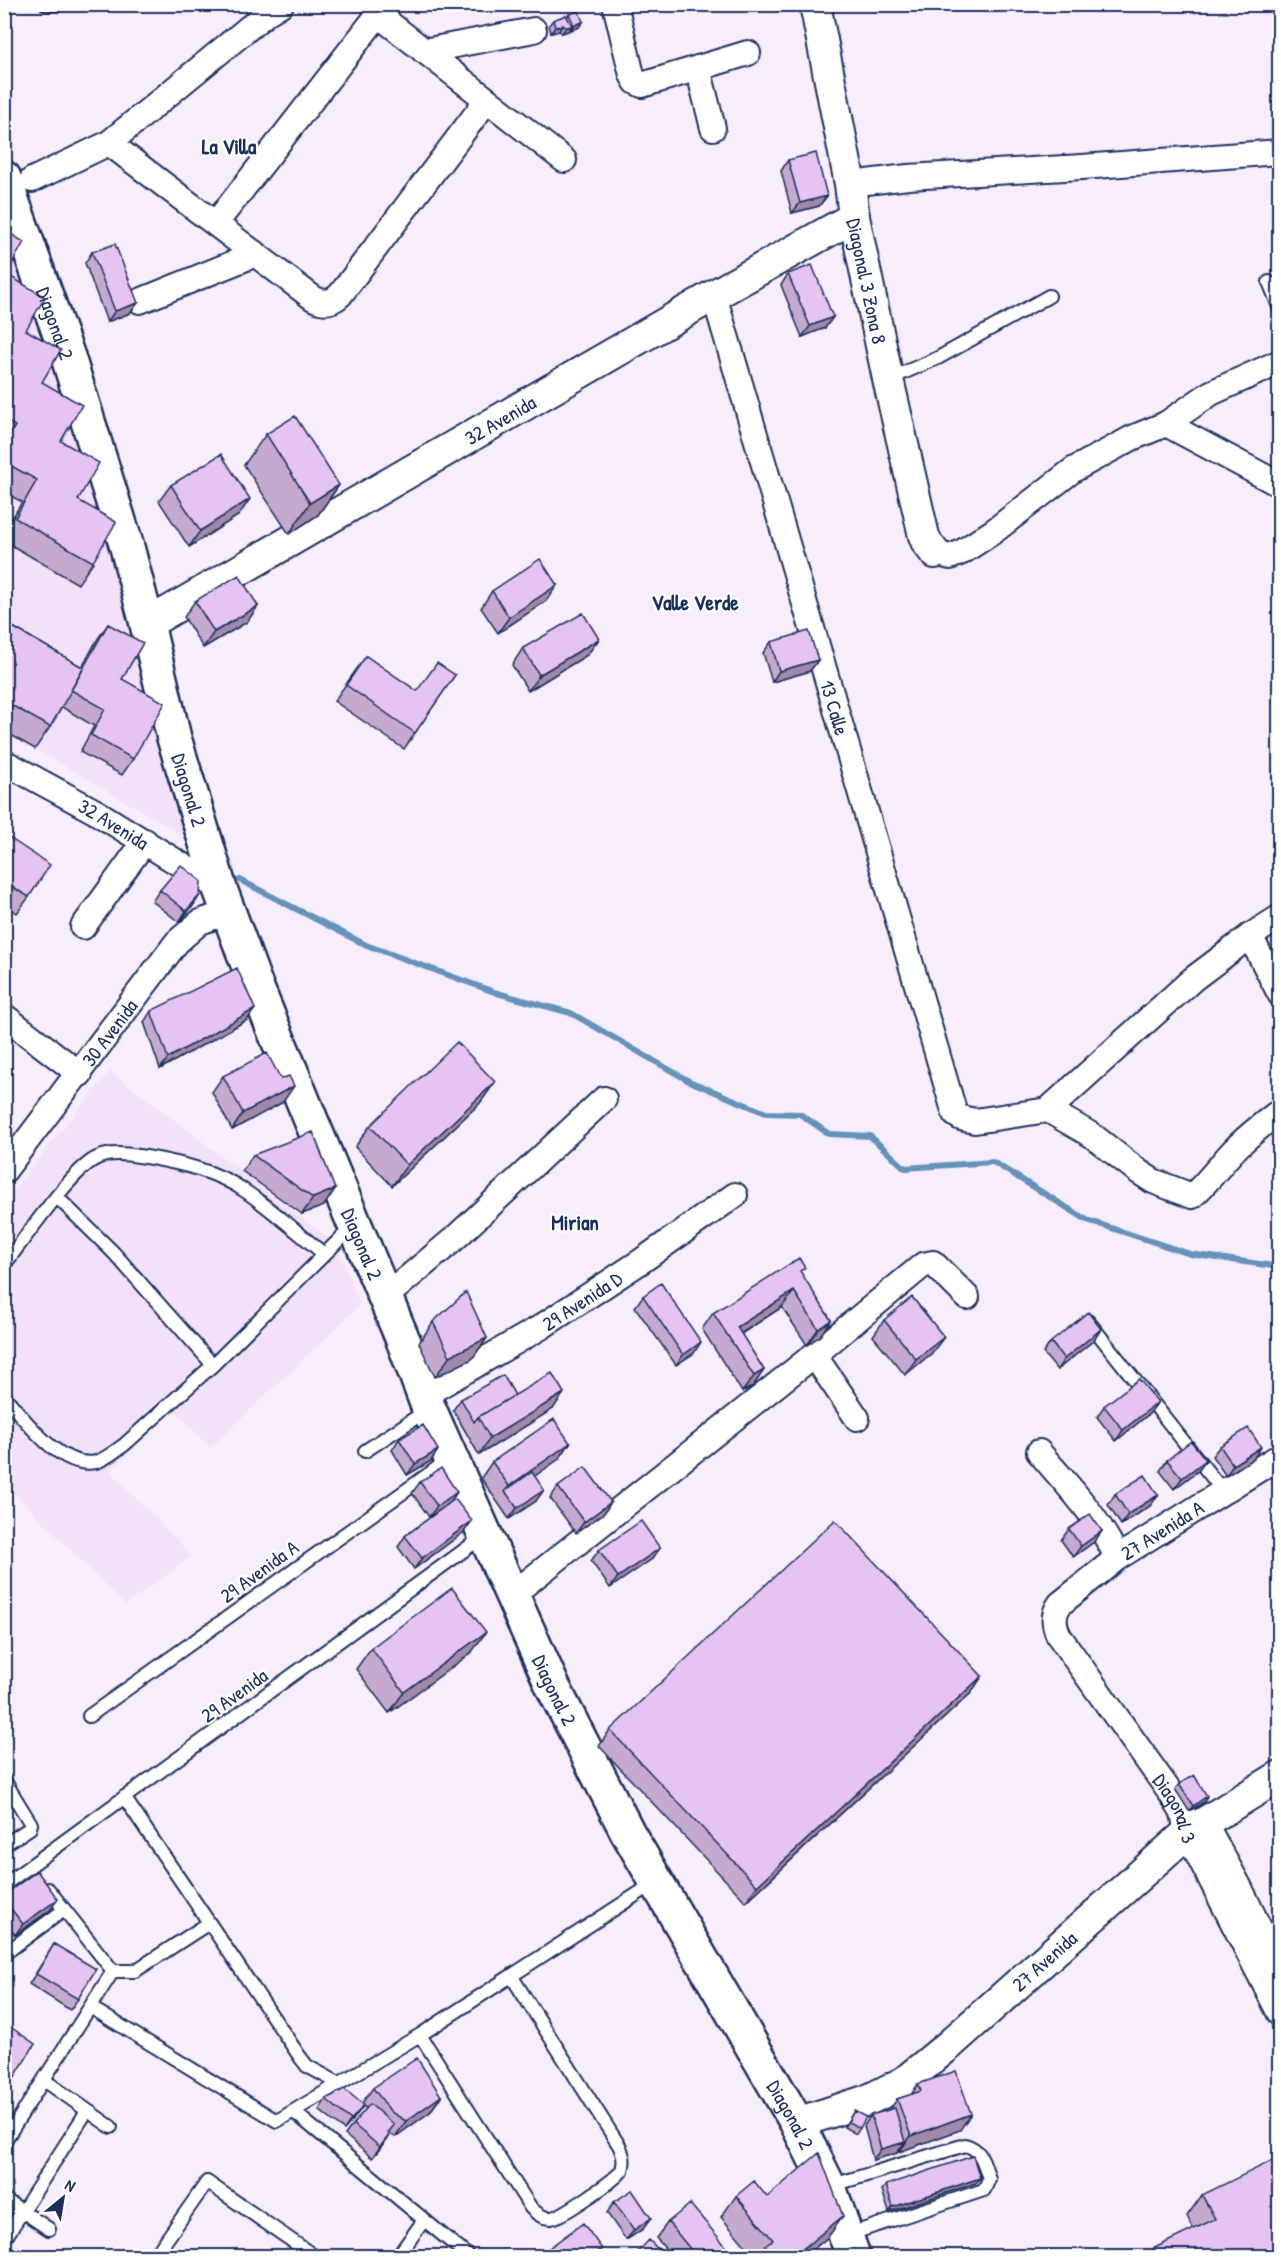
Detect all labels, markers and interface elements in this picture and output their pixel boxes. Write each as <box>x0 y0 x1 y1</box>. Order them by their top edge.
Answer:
district label: La Villa <box>202 132 257 161</box>
street label: Diagonal 3 Zona 8 <box>841 216 894 346</box>
street label: Diagonal 2 <box>31 283 81 363</box>
street label: 32 Avenida <box>459 388 540 450</box>
district label: Valle Verde <box>651 588 739 617</box>
street label: 13 Calle <box>814 677 856 738</box>
street label: Diagonal 2 <box>166 750 214 830</box>
street label: 32 Avenida <box>74 792 154 855</box>
street label: 30 Avenida <box>75 993 143 1071</box>
street label: Diagonal 2 <box>336 1204 390 1284</box>
district label: Mirian <box>551 1208 599 1237</box>
street label: 29 Avenida D <box>537 1264 627 1336</box>
street label: 27 Avenida A <box>1115 1494 1209 1566</box>
street label: 29 Avenida A <box>214 1533 304 1609</box>
street label: Diagonal 2 <box>527 1650 584 1730</box>
street label: 29 Avenida <box>195 1662 273 1728</box>
street label: Diagonal 3 <box>1147 1768 1203 1848</box>
street label: 27 Avenida <box>1005 1924 1082 1997</box>
street label: Diagonal 2 <box>761 2075 822 2154</box>
north arrow <box>33 2168 93 2228</box>
text: N <box>61 2173 80 2197</box>

